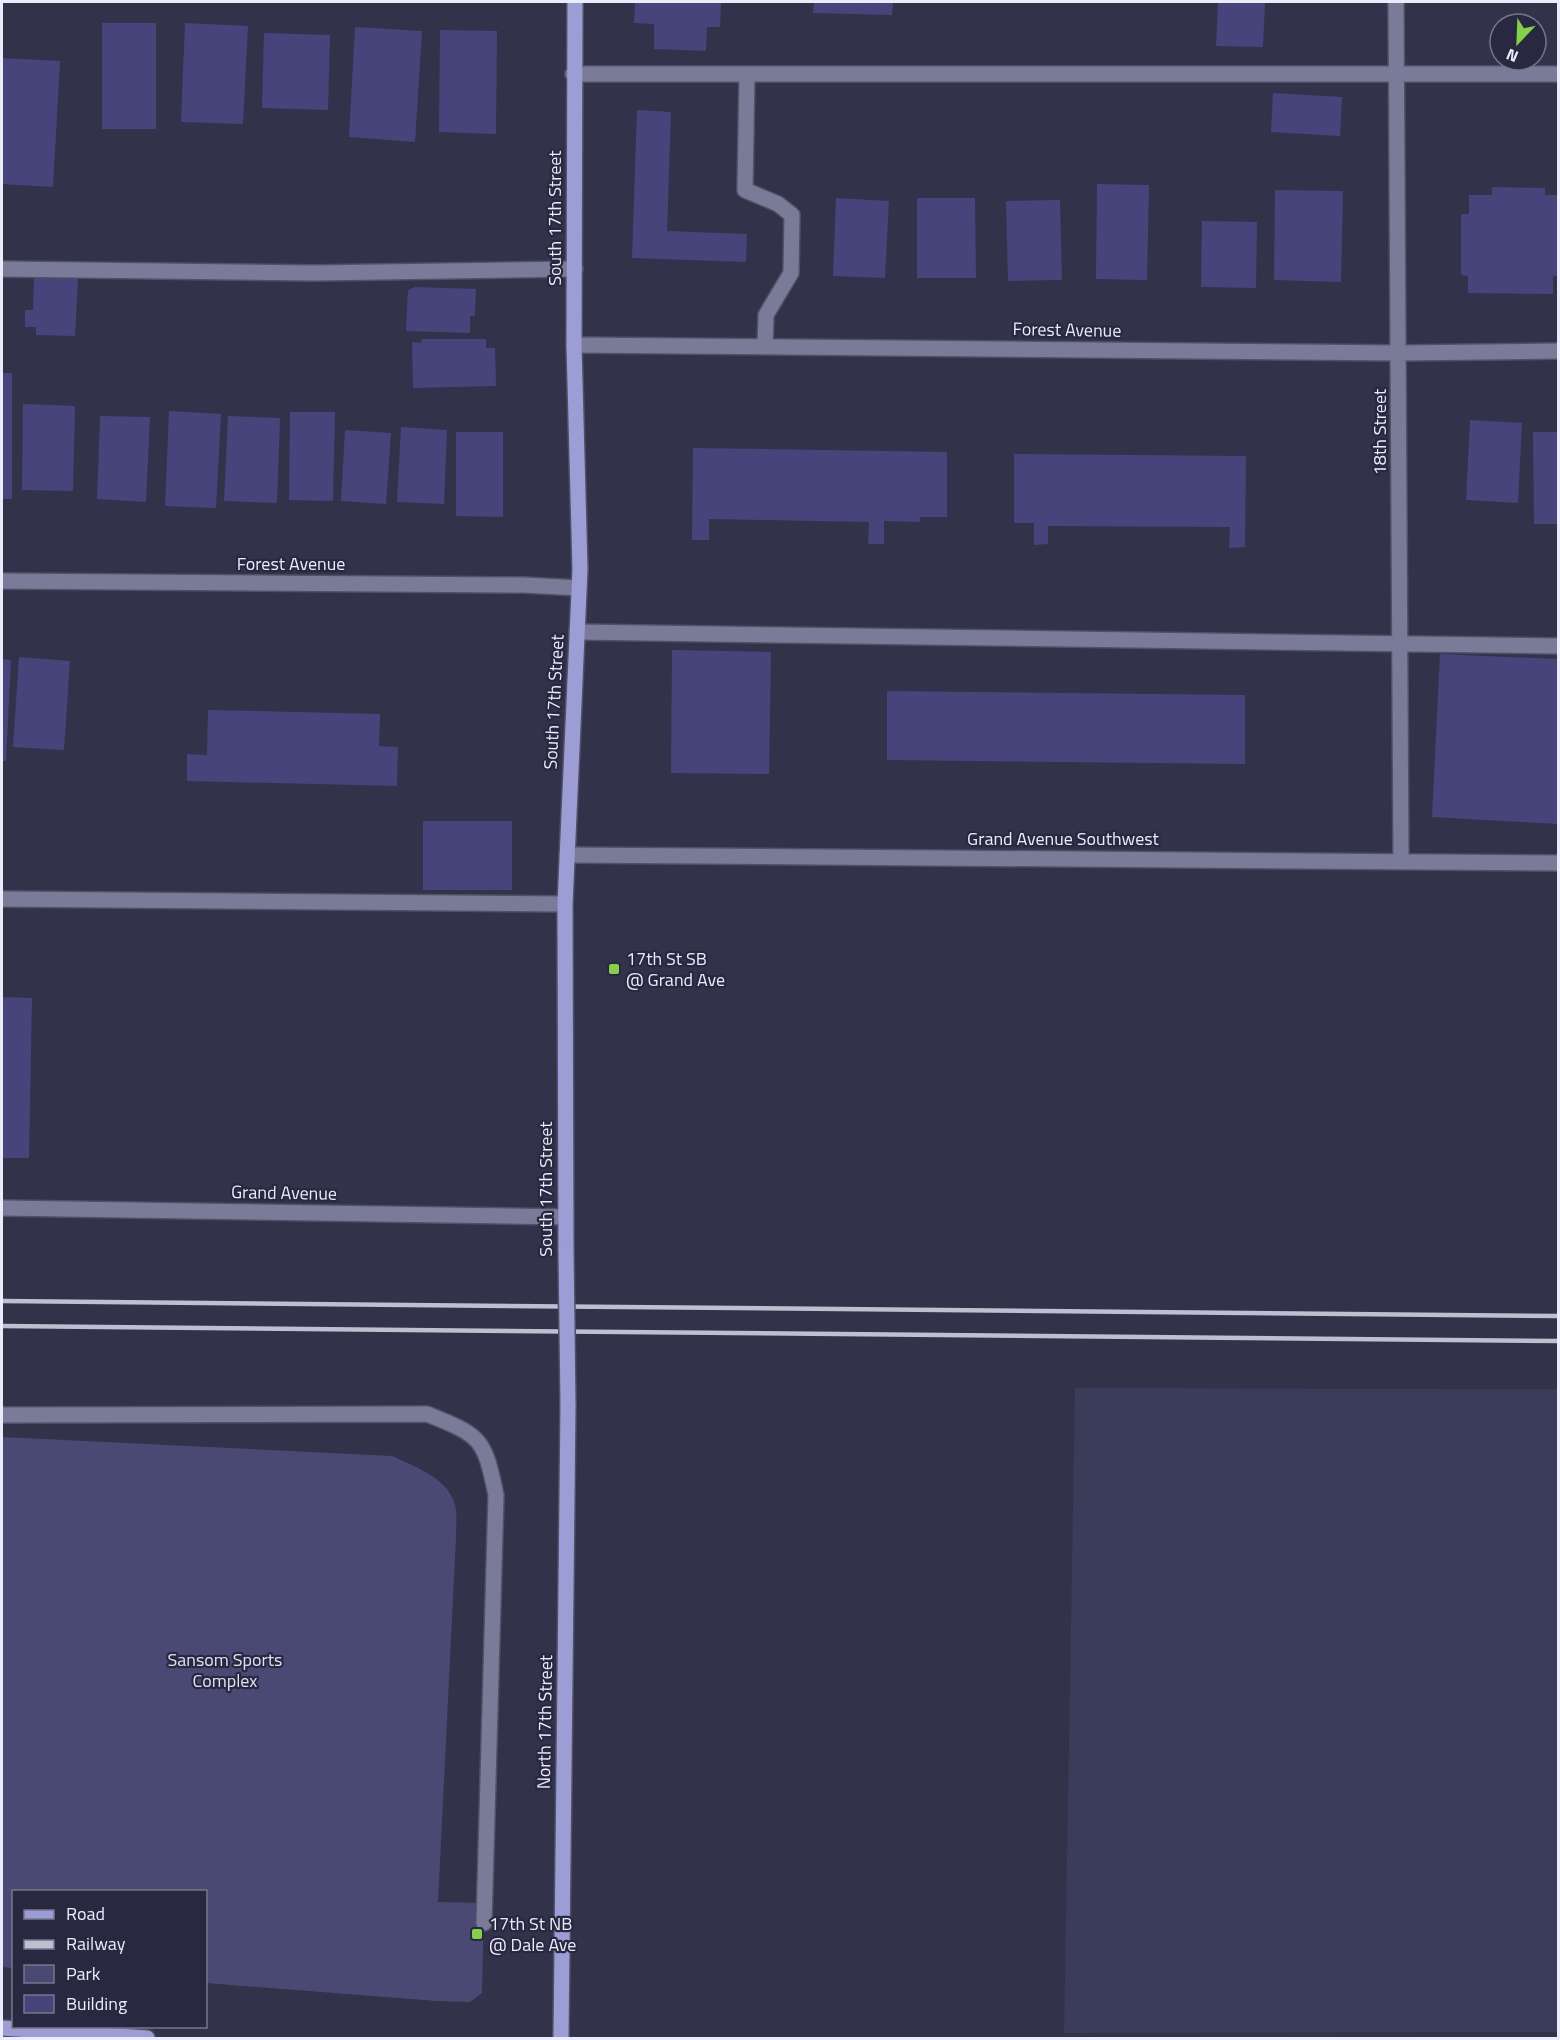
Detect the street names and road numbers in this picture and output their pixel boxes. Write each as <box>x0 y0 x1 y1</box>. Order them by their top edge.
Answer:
street label: South 17th Street <box>541 150 568 286</box>
street label: Forest Avenue <box>1012 315 1122 344</box>
street label: 18th Street <box>1366 388 1393 475</box>
street label: Forest Avenue <box>237 550 345 577</box>
street label: South 17th Street <box>536 633 571 770</box>
street label: Grand Avenue Southwest <box>967 825 1160 852</box>
street label: South 17th Street <box>532 1121 559 1257</box>
street label: Grand Avenue <box>231 1178 337 1207</box>
street label: North 17th Street <box>530 1654 559 1789</box>

